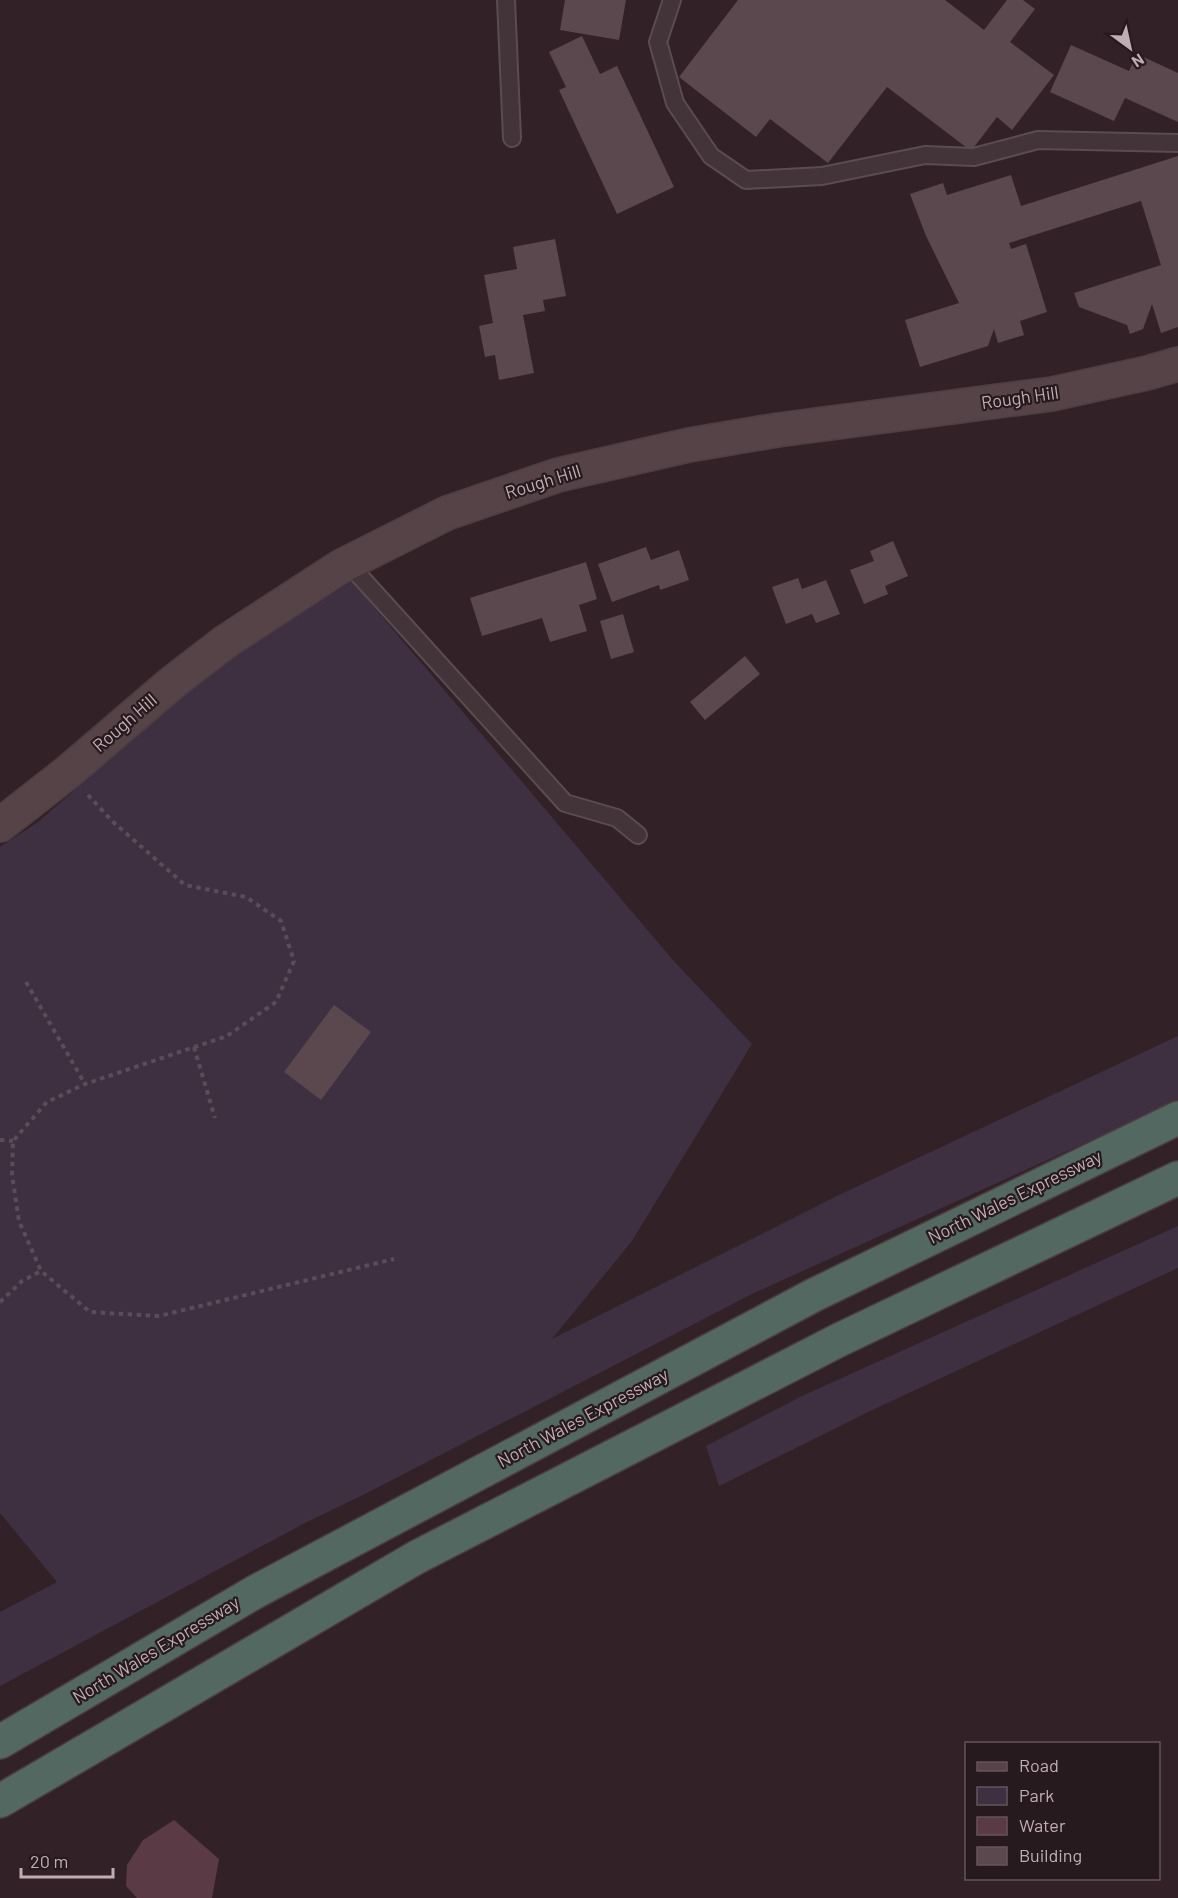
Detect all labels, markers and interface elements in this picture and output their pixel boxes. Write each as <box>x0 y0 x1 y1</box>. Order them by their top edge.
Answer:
north arrow <box>1100 18 1160 78</box>
text: N <box>1129 50 1148 72</box>
street label: Rough Hill <box>980 381 1060 413</box>
street label: Rough Hill <box>502 459 583 503</box>
street label: Rough Hill <box>88 688 161 756</box>
street label: North Wales Expressway <box>924 1144 1105 1248</box>
street label: North Wales Expressway <box>493 1363 672 1472</box>
street label: North Wales Expressway <box>68 1591 243 1708</box>
legend <box>965 1742 1160 1880</box>
text: Road <box>1019 1754 1059 1776</box>
text: Park <box>1019 1784 1054 1806</box>
text: Water <box>1019 1814 1066 1836</box>
scale bar <box>21 1841 112 1879</box>
text: Building <box>1019 1844 1082 1866</box>
text: 20 m <box>30 1850 68 1872</box>

